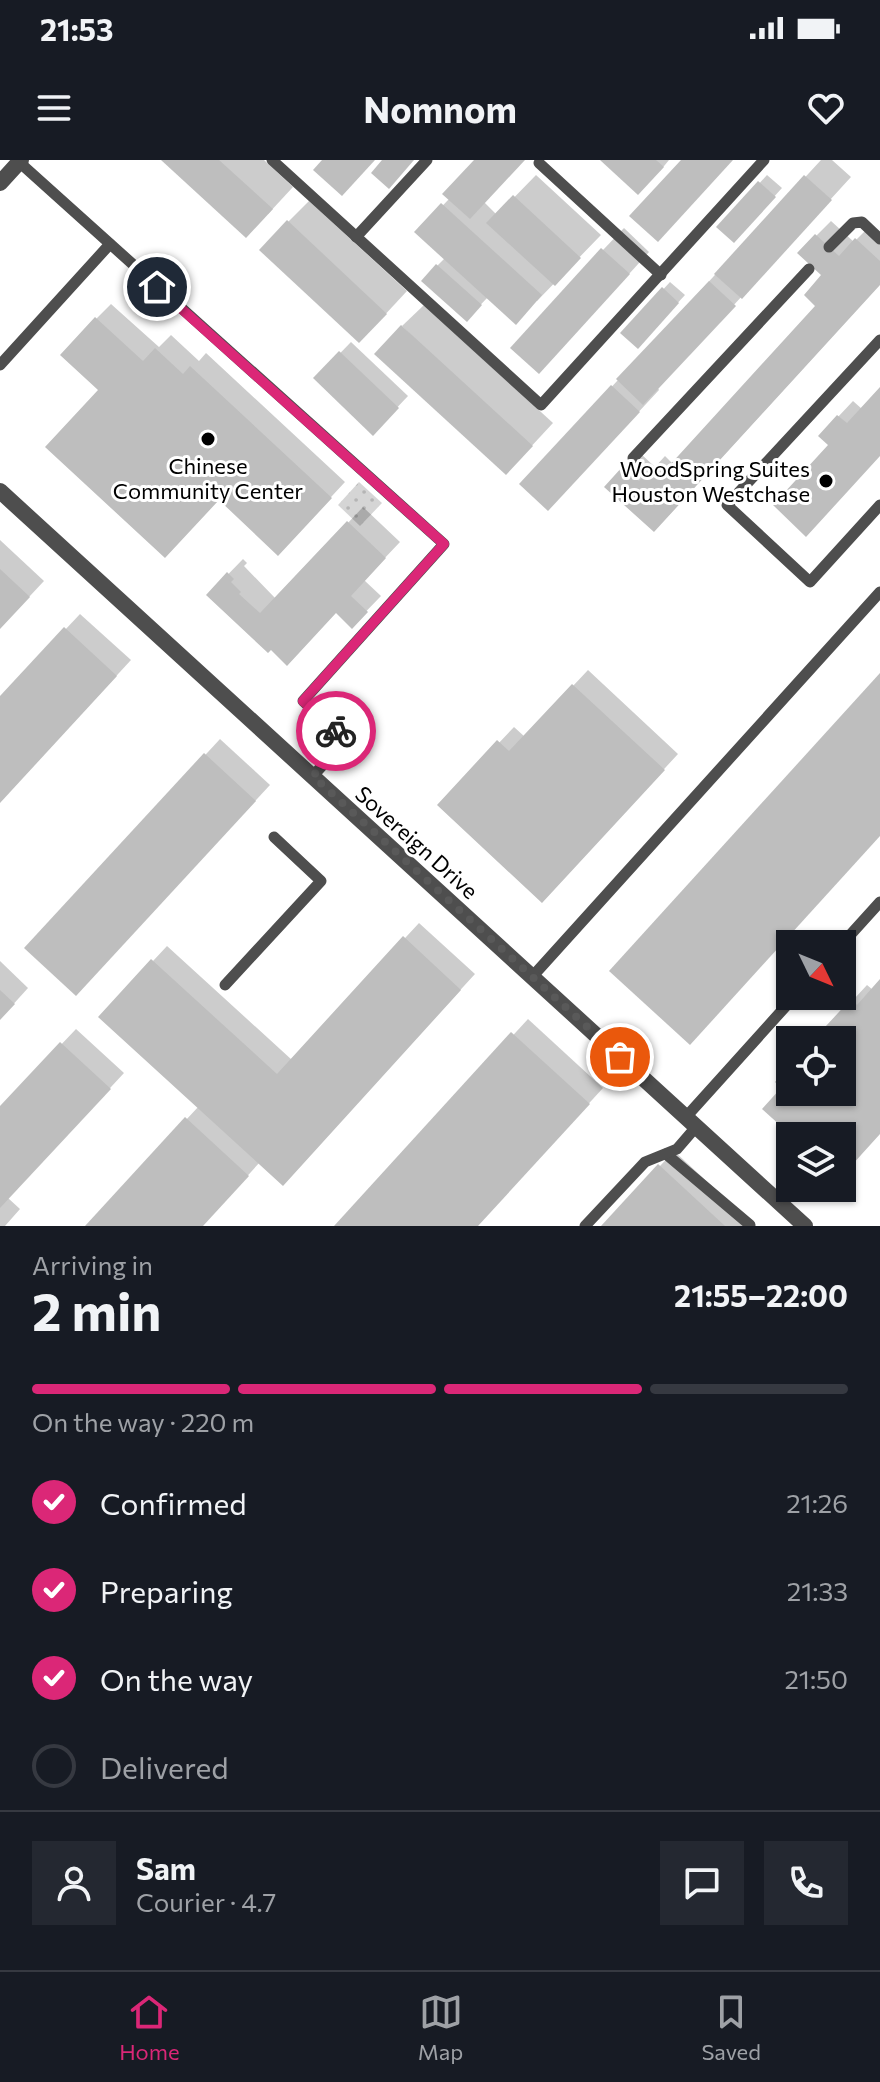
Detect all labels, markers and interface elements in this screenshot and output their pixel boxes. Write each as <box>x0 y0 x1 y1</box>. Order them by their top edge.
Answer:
text: 21:53 <box>40 10 114 47</box>
icon: menu <box>32 86 76 130</box>
text: Nomnom <box>363 86 517 130</box>
icon: heart <box>804 86 848 130</box>
pin <box>123 253 191 321</box>
icon: home <box>135 265 179 309</box>
marker: Chinese Community Center <box>199 430 217 448</box>
place label: Chinese Community Center <box>113 452 303 504</box>
place label: WoodSpring Suites Houston Westchase <box>611 455 810 507</box>
marker: WoodSpring Suites Houston Westchase <box>817 472 835 490</box>
courier <box>296 691 376 771</box>
icon: bike <box>314 709 358 753</box>
street label: Sovereign Drive <box>350 780 484 904</box>
north arrow <box>776 930 856 1010</box>
map controls <box>776 930 856 1202</box>
pin <box>586 1023 654 1091</box>
button: locate <box>776 1026 856 1106</box>
icon: bag <box>598 1035 642 1079</box>
button: layers <box>776 1122 856 1202</box>
text: Arriving in <box>32 1249 153 1280</box>
text: 21:55–22:00 <box>674 1276 848 1313</box>
text: 2 min <box>32 1278 161 1342</box>
text: On the way · 220 m <box>32 1406 254 1437</box>
icon: check <box>32 1480 76 1524</box>
text: Confirmed <box>100 1484 247 1521</box>
text: 21:26 <box>786 1487 848 1518</box>
icon: check <box>32 1568 76 1612</box>
text: Preparing <box>100 1572 233 1609</box>
text: 21:33 <box>787 1575 848 1606</box>
icon: check <box>32 1656 76 1700</box>
text: On the way <box>100 1660 253 1697</box>
text: 21:50 <box>784 1663 848 1694</box>
text: Delivered <box>100 1748 229 1785</box>
button: person <box>32 1841 116 1925</box>
button: chat <box>660 1841 744 1925</box>
button: phone <box>764 1841 848 1925</box>
text: Sam <box>136 1849 196 1886</box>
text: Courier · 4.7 <box>136 1886 276 1917</box>
tab: Home <box>119 1990 180 2065</box>
tab: Map <box>418 1990 463 2065</box>
tab: Saved <box>701 1990 761 2065</box>

